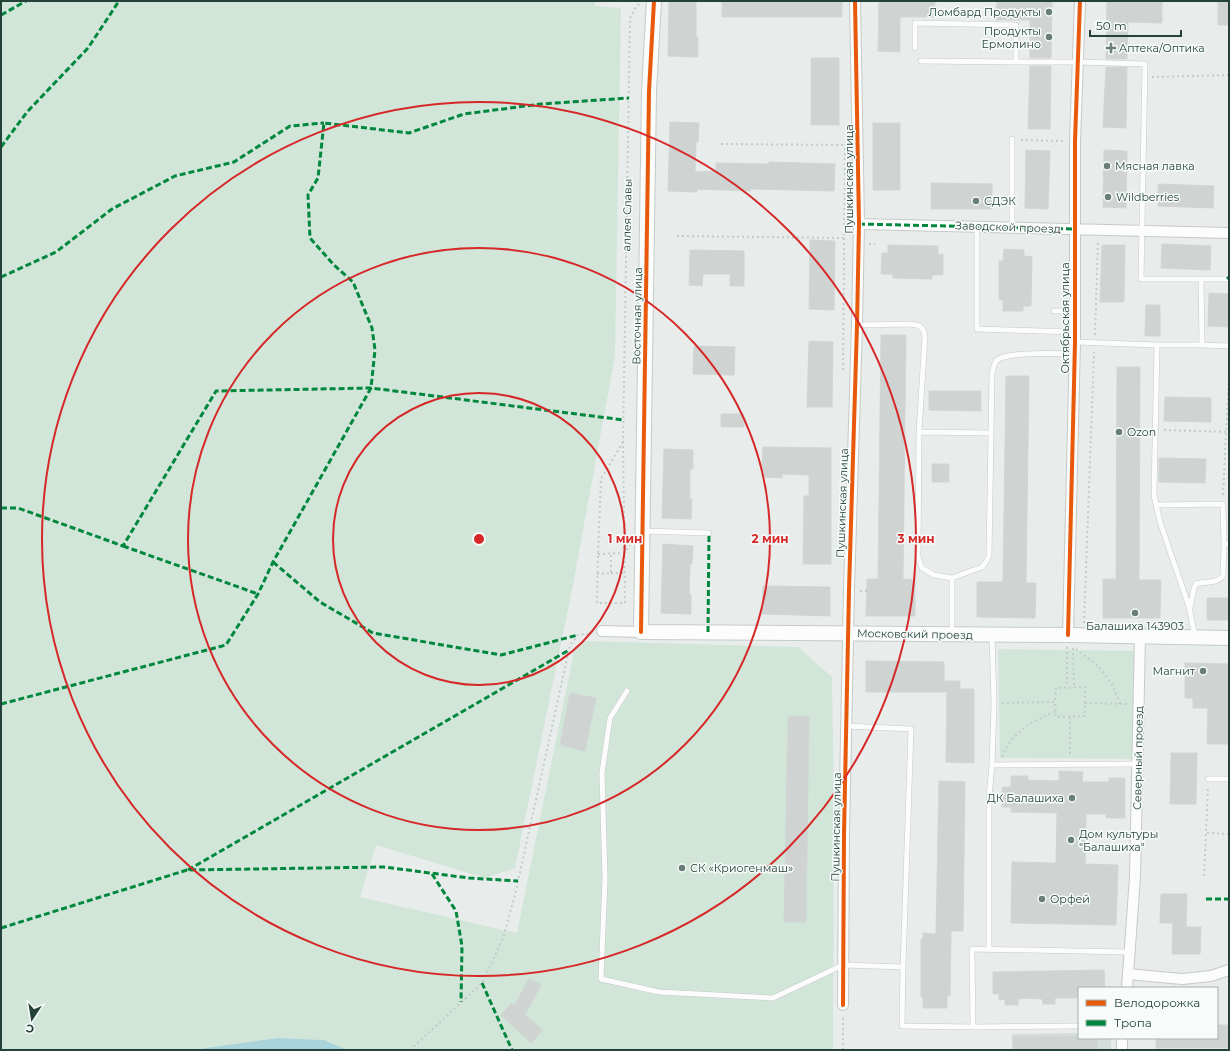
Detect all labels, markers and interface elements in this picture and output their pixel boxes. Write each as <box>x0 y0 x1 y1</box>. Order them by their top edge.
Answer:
place label: Ломбард Продукты <box>929 5 1041 19</box>
marker: Ломбард Продукты <box>1044 7 1054 17</box>
scale bar <box>1090 12 1181 38</box>
text: 50 m <box>1096 18 1127 33</box>
place label: Продукты Ермолино <box>982 24 1041 51</box>
marker: Продукты Ермолино <box>1044 32 1054 42</box>
place label: Аптека/Оптика <box>1119 41 1205 55</box>
marker: Аптека/Оптика <box>1106 43 1116 53</box>
street label: Пушкинская улица <box>842 124 856 234</box>
place label: Мясная лавка <box>1115 159 1195 173</box>
marker: Мясная лавка <box>1102 161 1112 171</box>
street label: аллея Славы <box>619 178 635 252</box>
place label: Wildberries <box>1116 190 1180 204</box>
marker: Wildberries <box>1103 192 1113 202</box>
place label: СДЭК <box>984 194 1016 208</box>
marker: СДЭК <box>971 196 981 206</box>
street label: Заводской проезд <box>955 218 1061 236</box>
street label: Октябрьская улица <box>1058 262 1072 374</box>
street label: Восточная улица <box>629 267 645 365</box>
place label: Ozon <box>1127 425 1156 439</box>
marker: Ozon <box>1114 427 1124 437</box>
street label: Пушкинская улица <box>833 448 851 558</box>
text: 1 мин <box>608 531 642 546</box>
text: 2 мин <box>751 531 789 546</box>
text: 3 мин <box>896 531 935 546</box>
centre of rings <box>472 532 486 546</box>
marker: Балашиха 143903 <box>1130 608 1140 618</box>
place label: Балашиха 143903 <box>1086 619 1184 633</box>
street label: Московский проезд <box>857 626 973 642</box>
place label: Магнит <box>1153 664 1196 678</box>
marker: Магнит <box>1198 666 1208 676</box>
street label: Северный проезд <box>1130 706 1146 810</box>
street label: Пушкинская улица <box>828 772 844 882</box>
place label: ДК Балашиха <box>987 791 1064 805</box>
marker: ДК Балашиха <box>1067 793 1077 803</box>
place label: Дом культуры "Балашиха" <box>1079 827 1158 854</box>
marker: Дом культуры "Балашиха" <box>1066 835 1076 845</box>
place label: СК «Криогенмаш» <box>690 861 793 875</box>
marker: СК «Криогенмаш» <box>677 863 687 873</box>
place label: Орфей <box>1050 892 1090 906</box>
marker: Орфей <box>1037 894 1047 904</box>
legend <box>1078 987 1218 1039</box>
text: Велодорожка <box>1114 995 1200 1010</box>
north arrow <box>12 999 52 1039</box>
text: Тропа <box>1114 1015 1152 1030</box>
text: С <box>25 1021 35 1036</box>

